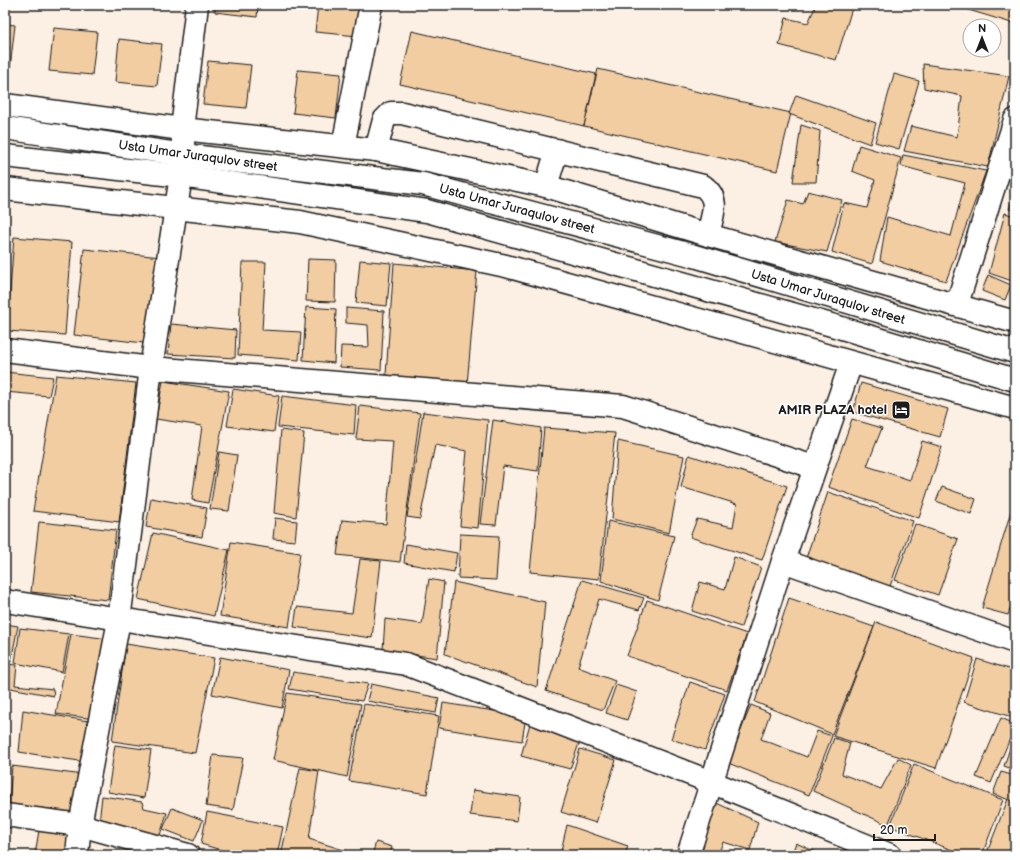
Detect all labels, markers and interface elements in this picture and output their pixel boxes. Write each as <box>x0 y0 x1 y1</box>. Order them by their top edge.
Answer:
north arrow <box>962 18 1002 58</box>
text: N <box>978 22 986 35</box>
street label: Usta Umar Juraqulov street <box>118 137 278 175</box>
street label: Usta Umar Juraqulov street <box>437 181 597 237</box>
street label: Usta Umar Juraqulov street <box>749 266 907 328</box>
hotel icon: AMIR PLAZA hotel <box>890 399 912 421</box>
place label: AMIR PLAZA hotel <box>778 402 887 418</box>
scale bar <box>874 816 935 842</box>
text: 20 m <box>880 823 907 838</box>

